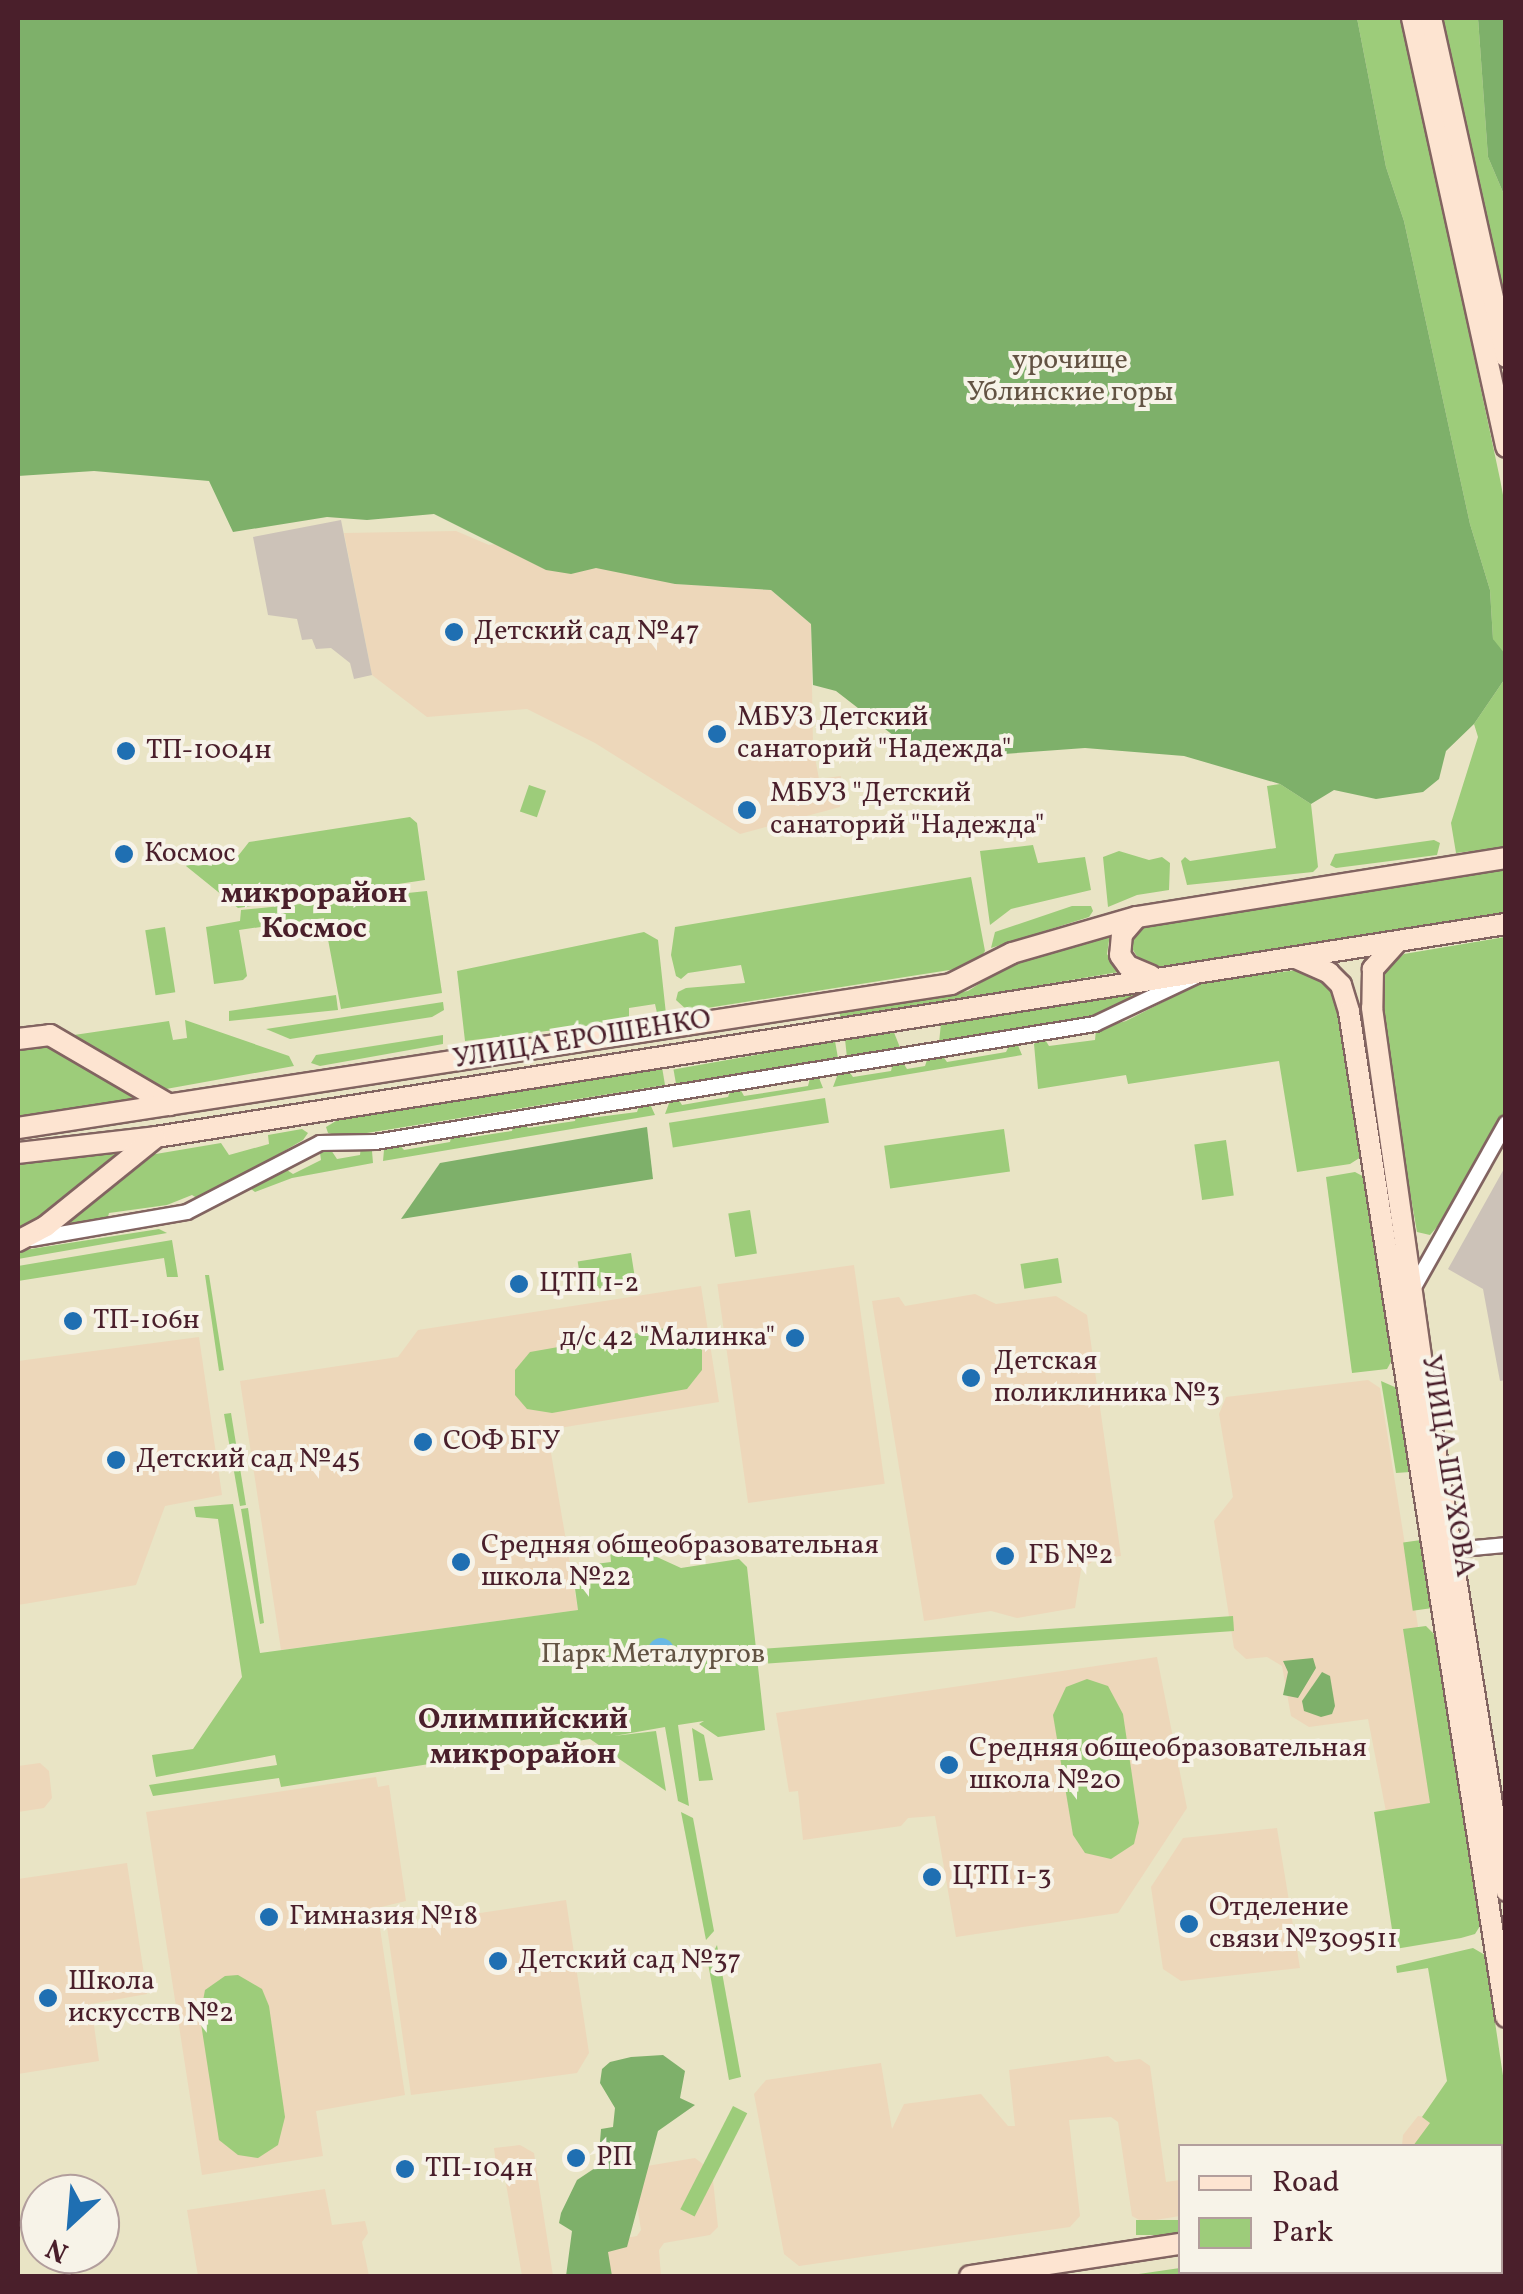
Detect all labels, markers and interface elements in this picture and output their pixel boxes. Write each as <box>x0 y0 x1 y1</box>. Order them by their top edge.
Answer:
park label: урочище Ублинские горы <box>967 344 1173 410</box>
place label: Детский сад №47 <box>474 615 699 649</box>
marker: Детский сад №47 <box>443 621 465 643</box>
place label: МБУЗ Детский санаторий "Надежда" <box>737 701 1011 767</box>
marker: МБУЗ Детский санаторий "Надежда" <box>706 723 728 745</box>
place label: ТП-1004н <box>146 734 271 768</box>
marker: ТП-1004н <box>115 740 137 762</box>
place label: МБУЗ "Детский санаторий "Надежда" <box>770 777 1044 843</box>
marker: МБУЗ "Детский санаторий "Надежда" <box>734 797 760 823</box>
place label: Космос <box>144 837 236 871</box>
marker: Космос <box>113 843 135 865</box>
district label: микрорайон Космос <box>221 876 407 946</box>
street label: УЛИЦА ЕРОШЕНКО <box>451 1003 713 1077</box>
place label: ЦТП 1-2 <box>539 1267 639 1301</box>
marker: ЦТП 1-2 <box>508 1273 530 1295</box>
place label: ТП-106н <box>93 1304 200 1338</box>
marker: ТП-106н <box>62 1310 84 1332</box>
place label: д/с 42 "Малинка" <box>560 1321 775 1355</box>
marker: д/с 42 "Малинка" <box>784 1327 806 1349</box>
place label: Детская поликлиника №3 <box>994 1345 1220 1411</box>
street label: УЛИЦА ШУХОВА <box>1413 1353 1481 1579</box>
marker: Детская поликлиника №3 <box>958 1365 984 1391</box>
place label: СОФ БГУ <box>443 1425 560 1459</box>
marker: СОФ БГУ <box>412 1431 434 1453</box>
place label: Детский сад №45 <box>136 1443 361 1477</box>
marker: Детский сад №45 <box>105 1449 127 1471</box>
place label: Средняя общеобразовательная школа №22 <box>481 1529 879 1595</box>
place label: ГБ №2 <box>1028 1539 1114 1573</box>
marker: ГБ №2 <box>992 1543 1018 1569</box>
marker: Средняя общеобразовательная школа №22 <box>450 1551 472 1573</box>
park label: Парк Металургов <box>541 1638 765 1672</box>
district label: Олимпийский микрорайон <box>418 1702 628 1772</box>
place label: Средняя общеобразовательная школа №20 <box>969 1732 1367 1798</box>
marker: Средняя общеобразовательная школа №20 <box>938 1754 960 1776</box>
place label: ЦТП 1-3 <box>952 1860 1052 1894</box>
marker: ЦТП 1-3 <box>921 1866 943 1888</box>
place label: Отделение связи №309511 <box>1209 1891 1398 1957</box>
place label: Гимназия №18 <box>289 1900 478 1934</box>
marker: Гимназия №18 <box>258 1906 280 1928</box>
marker: Отделение связи №309511 <box>1178 1913 1200 1935</box>
place label: Детский сад №37 <box>518 1944 741 1978</box>
marker: Детский сад №37 <box>487 1950 509 1972</box>
place label: Школа искусств №2 <box>68 1965 234 2031</box>
marker: Школа искусств №2 <box>37 1987 59 2009</box>
place label: РП <box>596 2141 633 2175</box>
legend <box>1178 2144 1503 2274</box>
marker: РП <box>565 2147 587 2169</box>
place label: ТП-104н <box>425 2152 533 2186</box>
marker: ТП-104н <box>394 2158 416 2180</box>
text: Road <box>1272 2162 1340 2204</box>
north arrow <box>20 2174 120 2274</box>
text: Park <box>1272 2212 1333 2254</box>
text: N <box>40 2228 75 2272</box>

